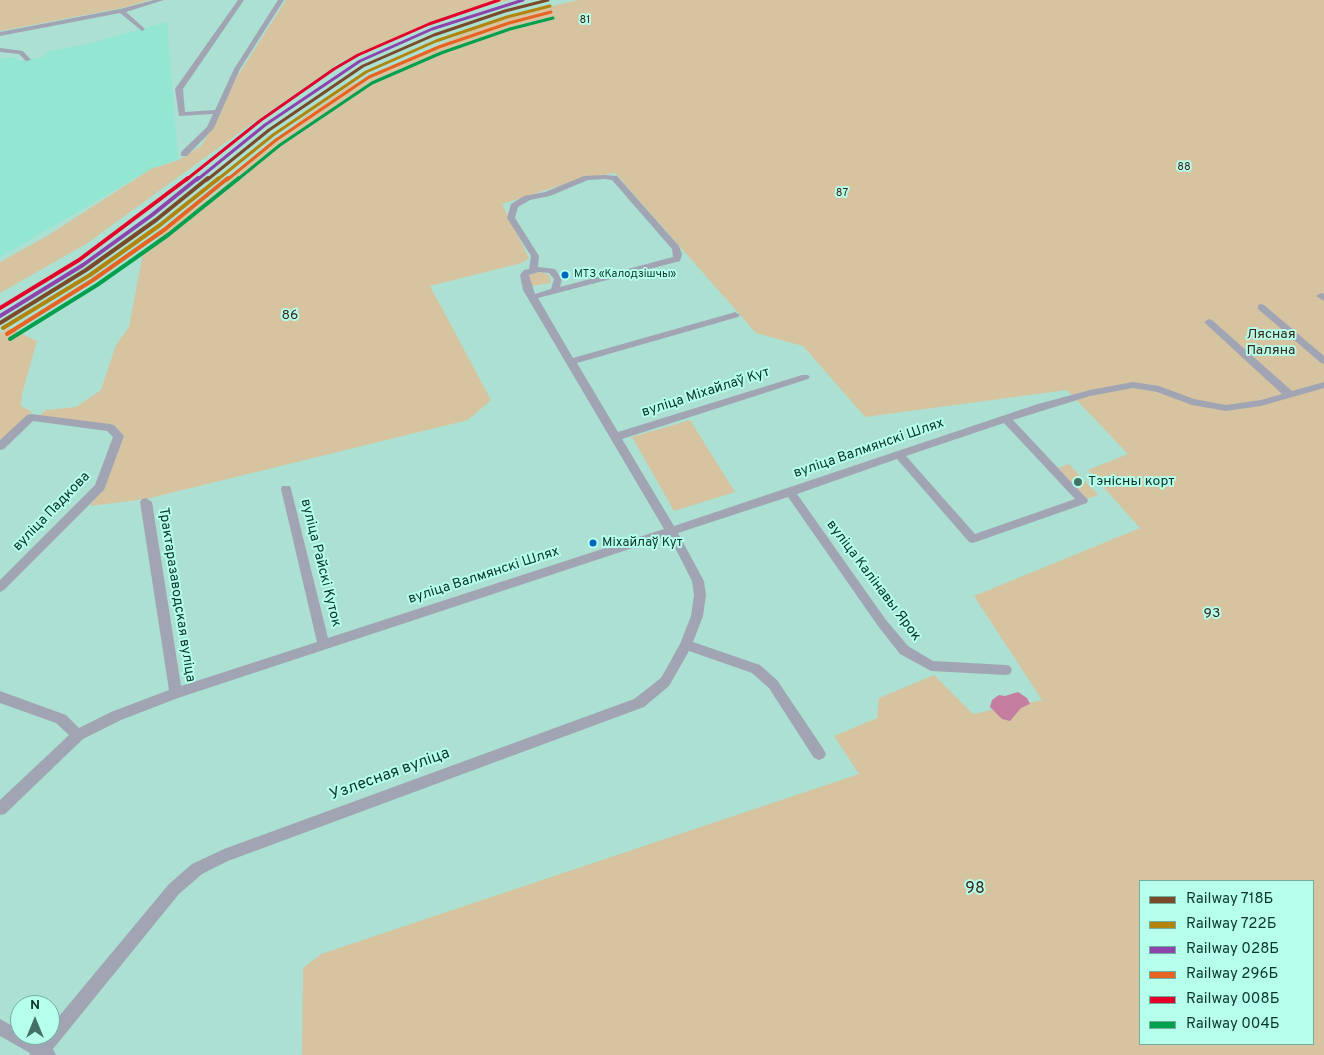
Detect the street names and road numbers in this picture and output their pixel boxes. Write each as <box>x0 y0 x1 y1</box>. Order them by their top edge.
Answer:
street label: вуліца Міхайлаў Кут <box>640 364 772 422</box>
street label: вуліца Валмянскі Шлях <box>792 415 946 483</box>
street label: вуліца Падкова <box>10 469 94 555</box>
street label: вуліца Райскі Куток <box>296 497 344 629</box>
street label: Трактаразаводская вуліца <box>154 507 198 683</box>
street label: вуліца Калінавы Ярок <box>822 517 924 645</box>
street label: вуліца Валмянскі Шлях <box>406 544 562 608</box>
street label: Узлесная вуліца <box>327 744 453 806</box>

